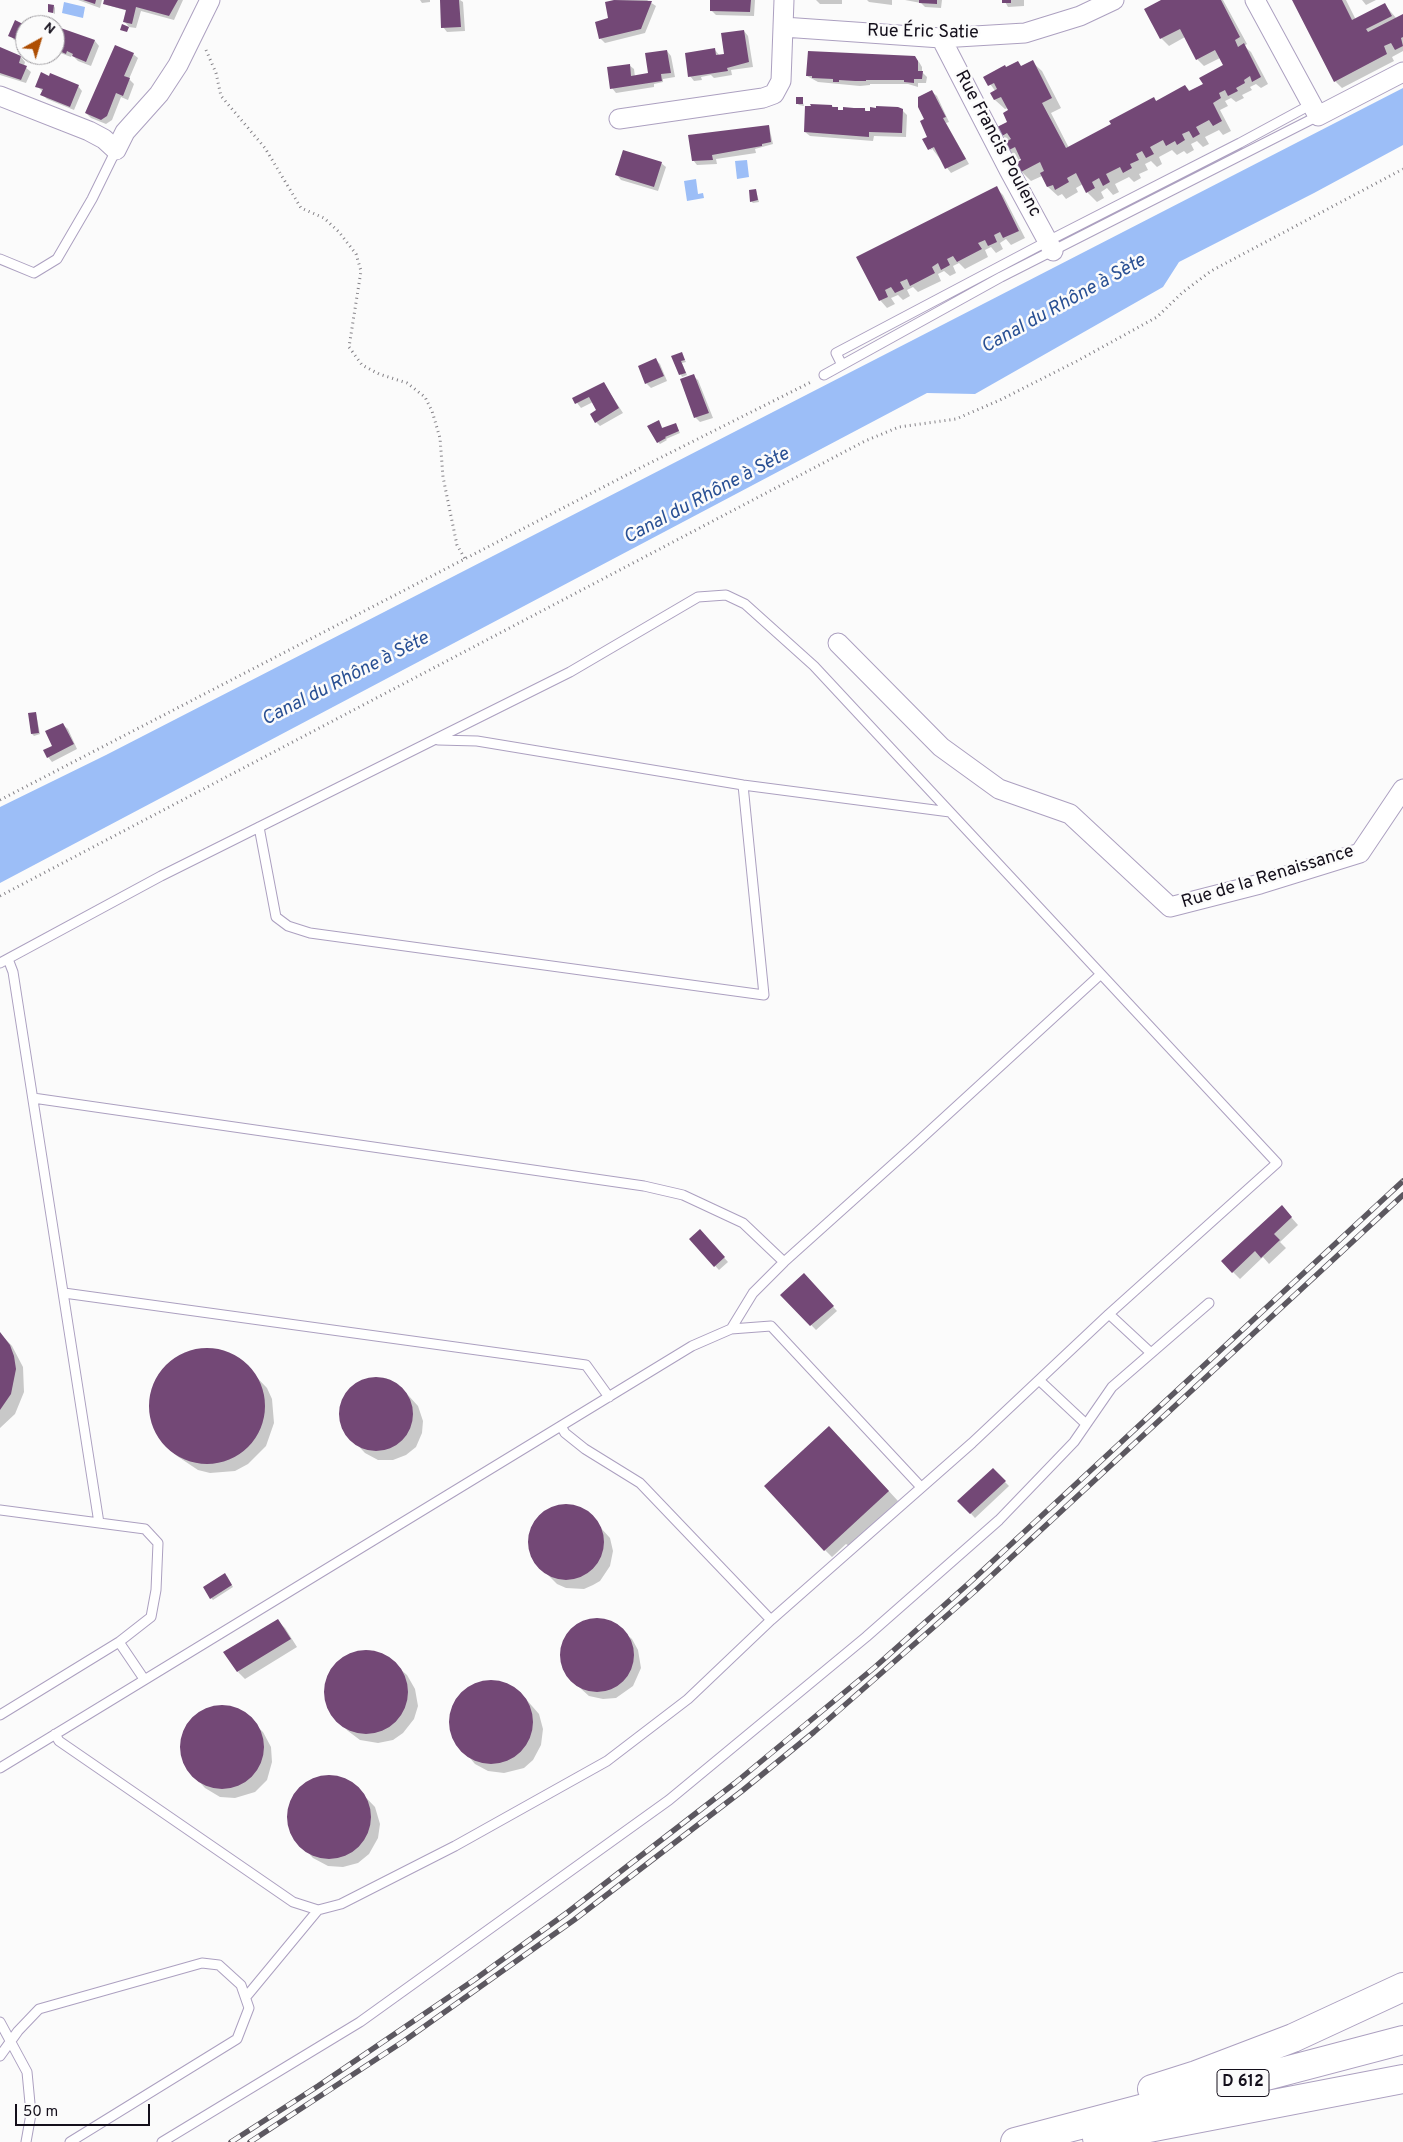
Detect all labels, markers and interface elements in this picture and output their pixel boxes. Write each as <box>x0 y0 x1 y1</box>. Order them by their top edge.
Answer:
north arrow <box>15 15 65 65</box>
text: N <box>40 19 58 39</box>
street label: Rue Éric Satie <box>867 21 979 45</box>
street label: Rue Francis Poulenc <box>949 67 1045 221</box>
water label: Canal du Rhône à Sète <box>978 250 1150 360</box>
water label: Canal du Rhône à Sète <box>620 444 794 550</box>
water label: Canal du Rhône à Sète <box>259 628 433 732</box>
street label: Rue de la Renaissance <box>1179 841 1357 915</box>
road number: D 612 <box>1217 2070 1269 2096</box>
scale bar <box>18 2094 152 2126</box>
text: 50 m <box>23 2103 58 2122</box>

